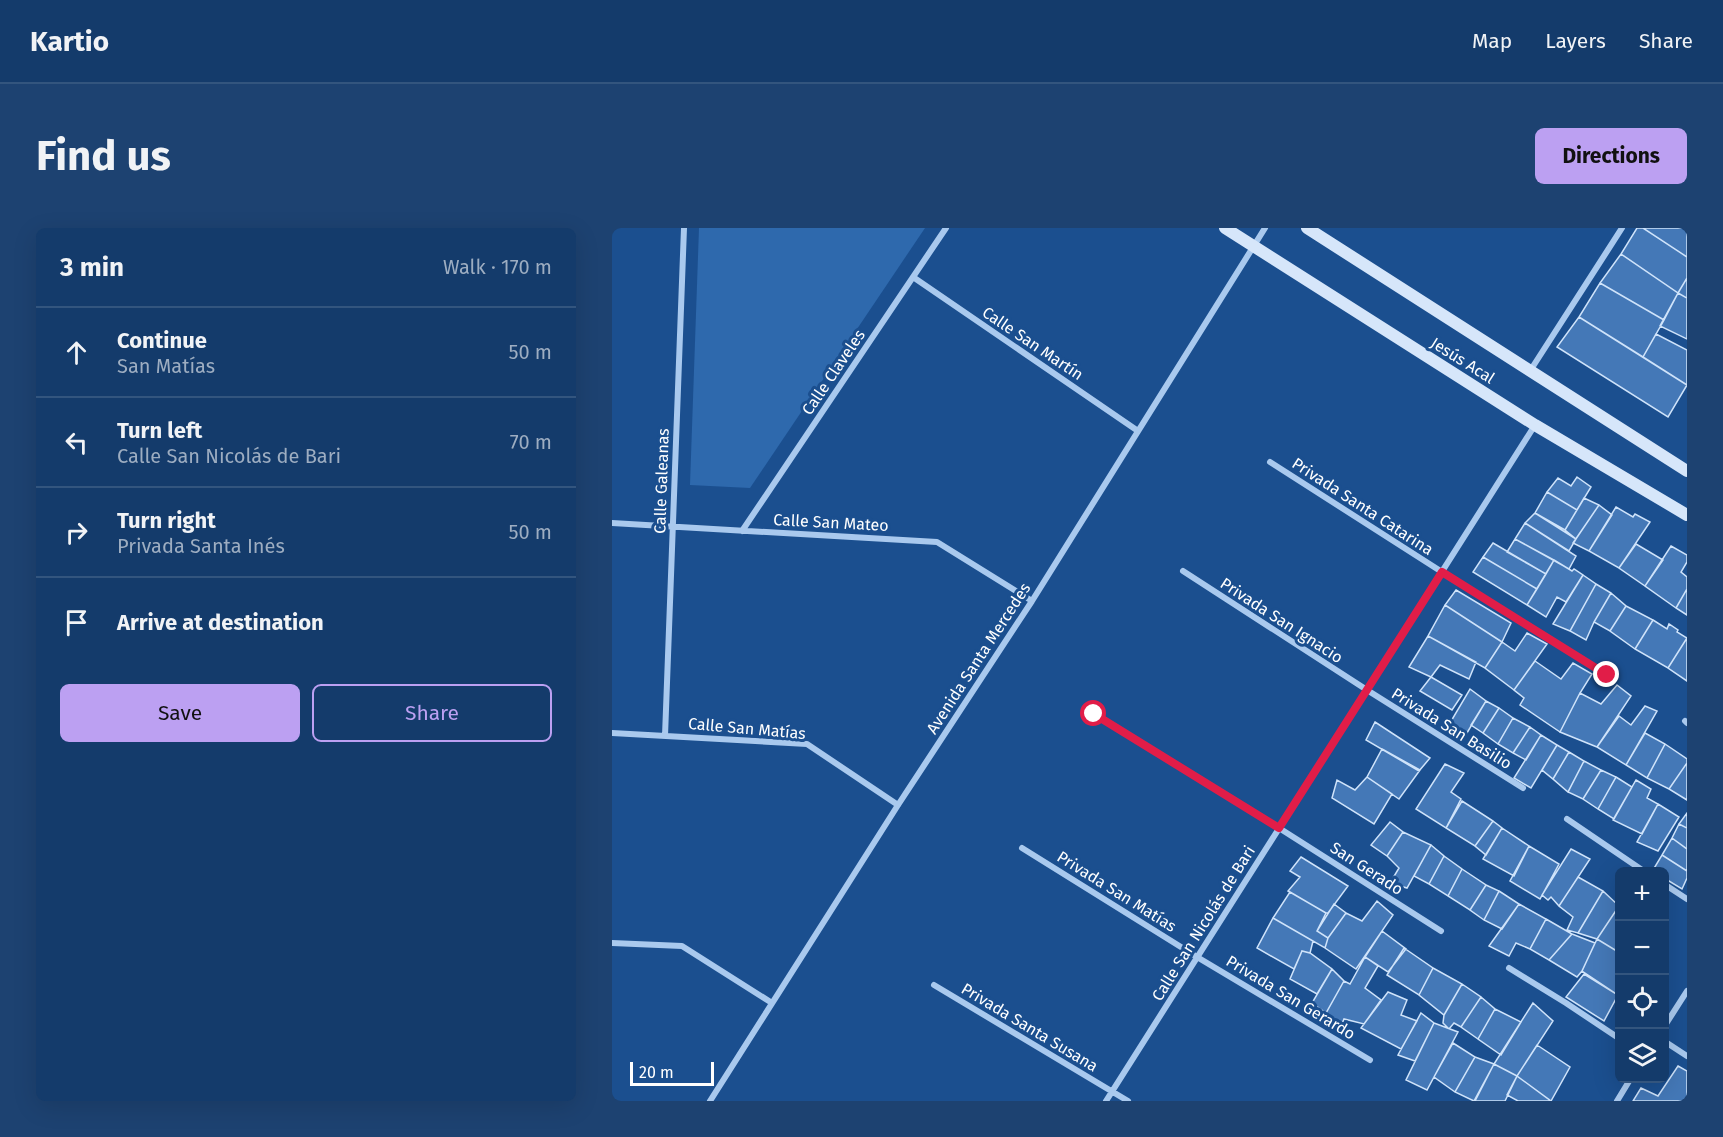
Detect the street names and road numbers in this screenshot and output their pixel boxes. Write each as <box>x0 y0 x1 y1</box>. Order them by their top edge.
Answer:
street label: Calle San Martín <box>979 303 1087 384</box>
street label: Calle Claveles <box>798 326 869 419</box>
street label: Jesús Acal <box>1427 333 1499 388</box>
street label: Calle Galeanas <box>650 428 673 534</box>
street label: Privada Santa Catarina <box>1289 454 1437 559</box>
street label: Calle San Mateo <box>773 510 889 535</box>
street label: Privada San Ignacio <box>1217 574 1347 667</box>
street label: Avenida Santa Mercedes <box>922 579 1034 737</box>
street label: Privada San Basilio <box>1388 684 1515 773</box>
street label: Calle San Matías <box>687 714 807 743</box>
street label: San Gerado <box>1327 838 1407 899</box>
street label: Calle San Nicolás de Bari <box>1148 842 1259 1004</box>
street label: Privada San Matías <box>1054 847 1180 936</box>
street label: Privada San Gerardo <box>1223 951 1359 1043</box>
street label: Privada Santa Susana <box>958 979 1102 1076</box>

